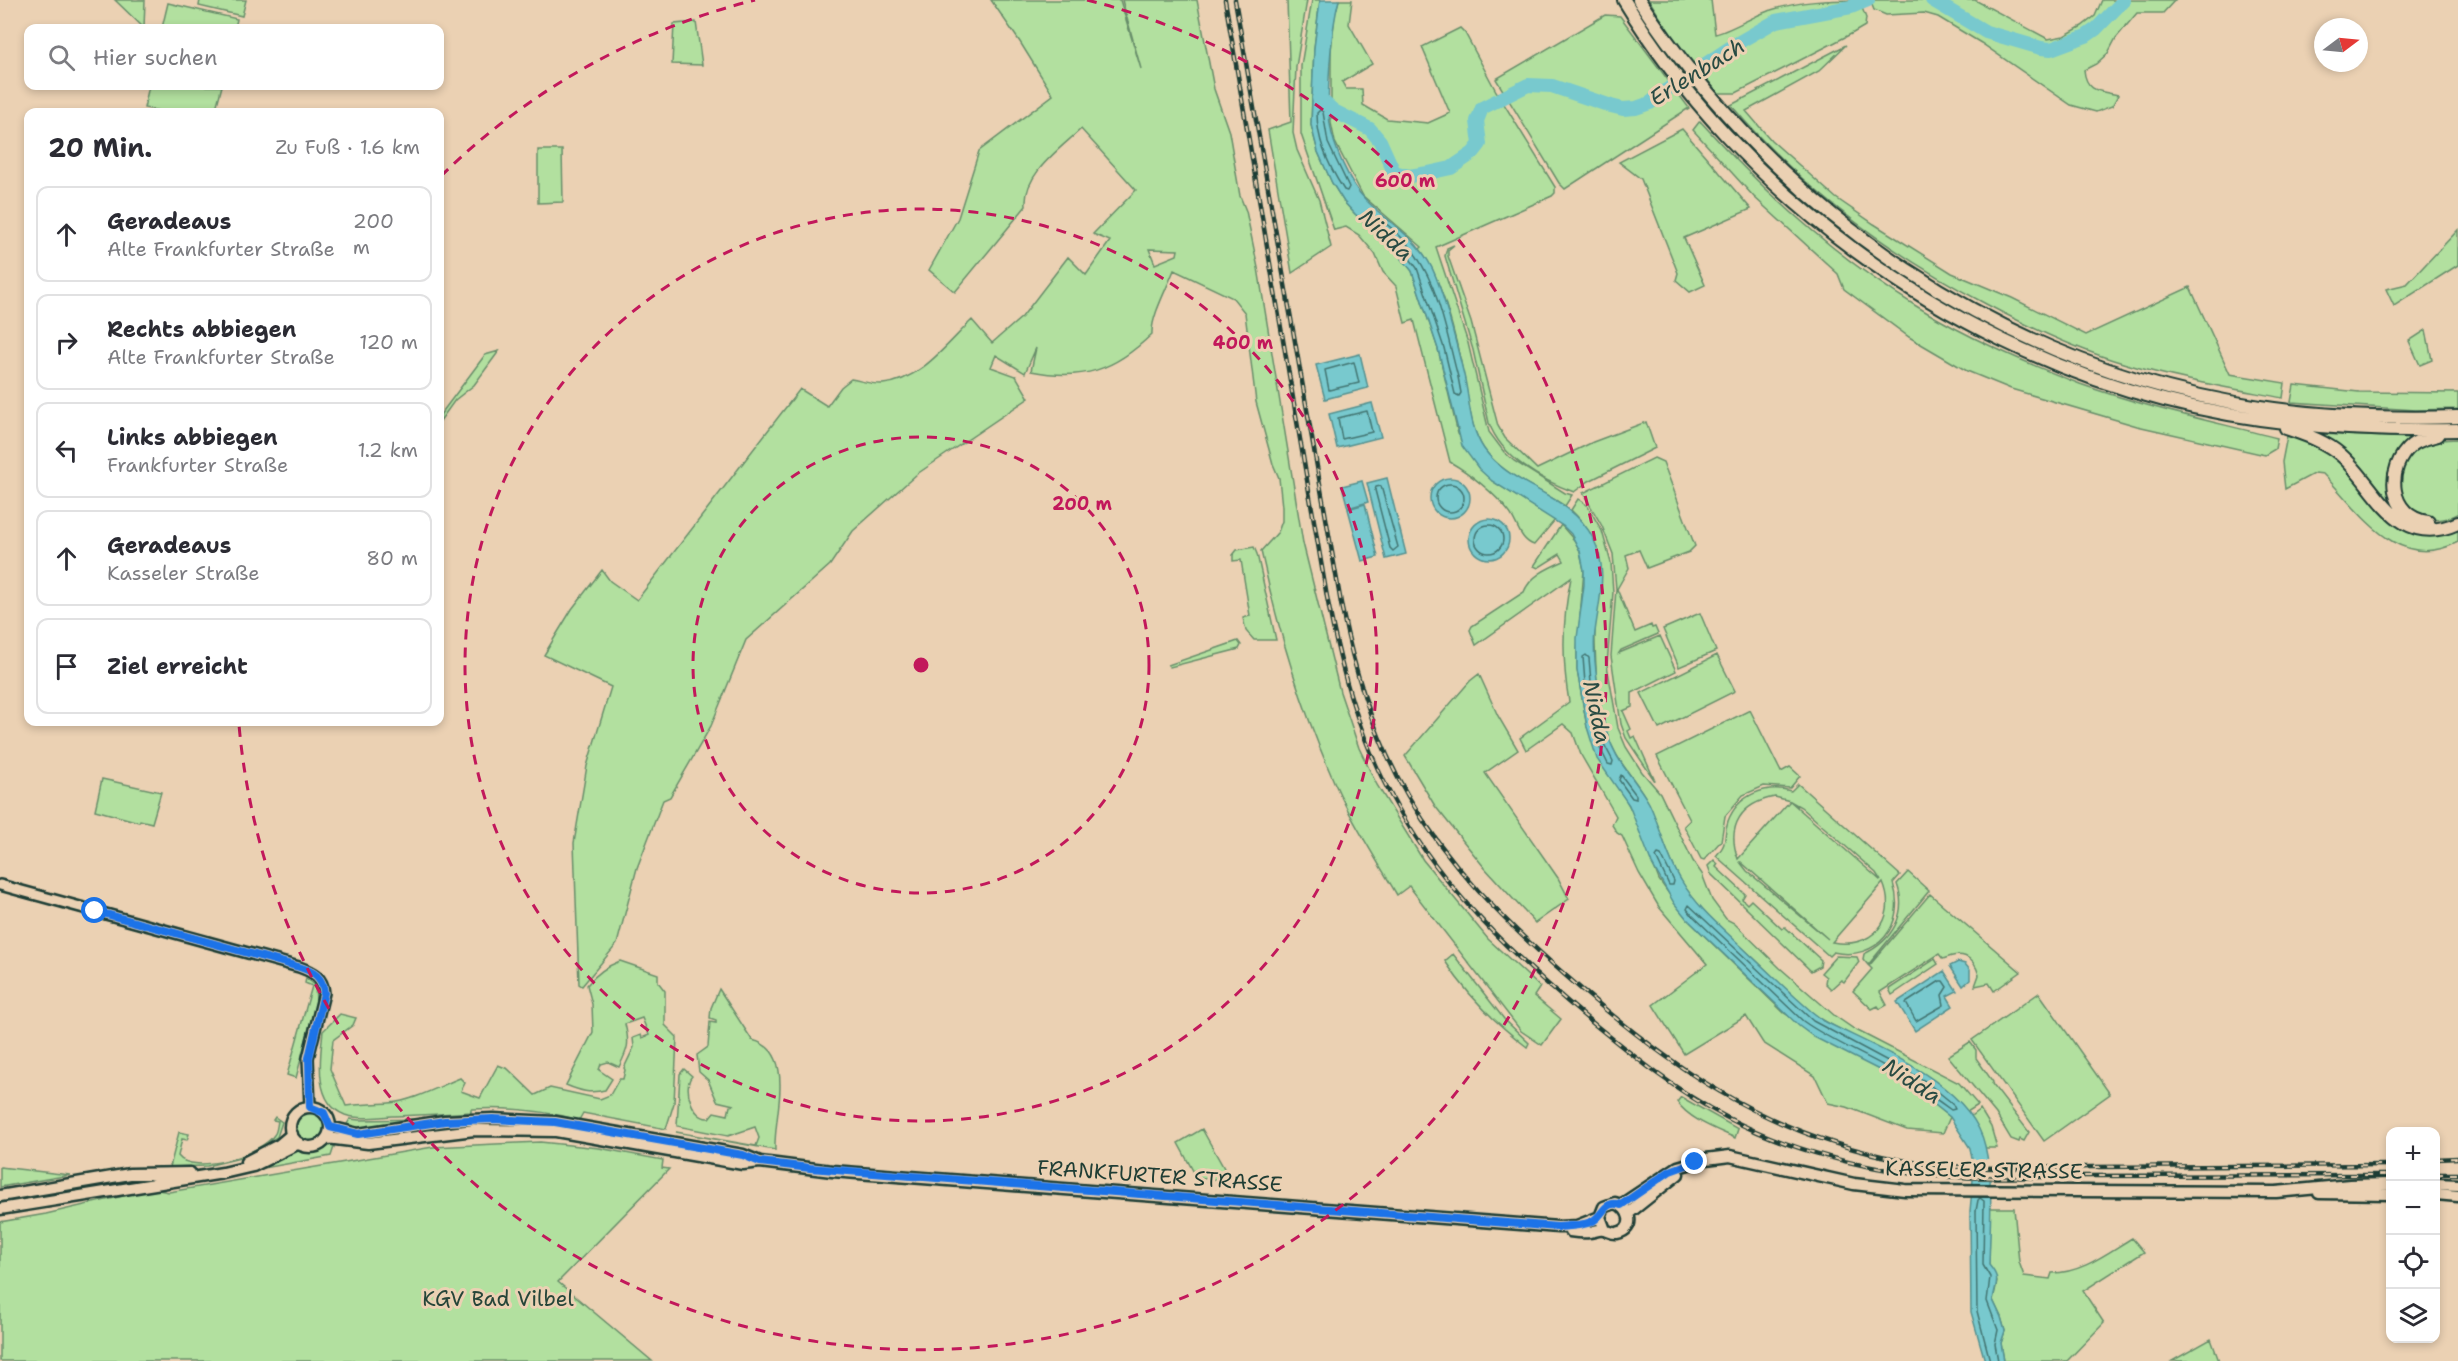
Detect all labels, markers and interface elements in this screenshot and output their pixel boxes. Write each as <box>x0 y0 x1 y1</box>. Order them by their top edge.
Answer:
north arrow <box>2314 18 2368 72</box>
search box <box>24 24 444 90</box>
water label: Erlenbach <box>1644 31 1750 113</box>
icon: search <box>45 41 78 74</box>
text: Hier suchen <box>93 43 218 72</box>
text: 20 Min. <box>48 130 152 165</box>
text: Zu Fuß · 1.6 km <box>275 134 420 160</box>
text: 600 m <box>1375 169 1436 193</box>
water label: Nidda <box>1353 202 1419 268</box>
text: Geradeaus <box>107 207 231 236</box>
text: 200 m <box>353 208 394 260</box>
icon: ahead <box>50 218 83 251</box>
text: Alte Frankfurter Straße <box>107 236 335 262</box>
text: Rechts abbiegen <box>107 315 296 344</box>
icon: right <box>50 326 83 359</box>
text: 120 m <box>359 329 418 355</box>
text: 400 m <box>1213 331 1274 355</box>
text: Alte Frankfurter Straße <box>107 344 335 370</box>
text: Links abbiegen <box>107 423 278 452</box>
icon: left <box>50 434 83 467</box>
text: 1.2 km <box>358 437 418 463</box>
text: Frankfurter Straße <box>107 452 288 478</box>
text: 200 m <box>1052 492 1113 516</box>
text: Geradeaus <box>107 531 231 560</box>
icon: ahead <box>50 542 83 575</box>
text: 80 m <box>366 545 418 571</box>
text: Kasseler Straße <box>107 560 260 586</box>
icon: arrive <box>50 650 83 683</box>
text: Ziel erreicht <box>107 652 248 681</box>
centre of rings <box>911 655 931 675</box>
water label: Nidda <box>1576 678 1618 746</box>
route start <box>81 897 107 923</box>
water label: Nidda <box>1877 1051 1947 1111</box>
map controls <box>2386 1127 2440 1343</box>
button: + <box>2386 1127 2440 1181</box>
route end <box>1681 1148 1707 1174</box>
street label: FRANKFURTER STRASSE <box>1036 1153 1284 1199</box>
street label: KASSELER STRASSE <box>1885 1154 2083 1186</box>
button: − <box>2386 1181 2440 1235</box>
button: locate <box>2386 1235 2440 1289</box>
park label: KGV Bad Vilbel <box>422 1285 575 1313</box>
button: layers <box>2386 1289 2440 1343</box>

